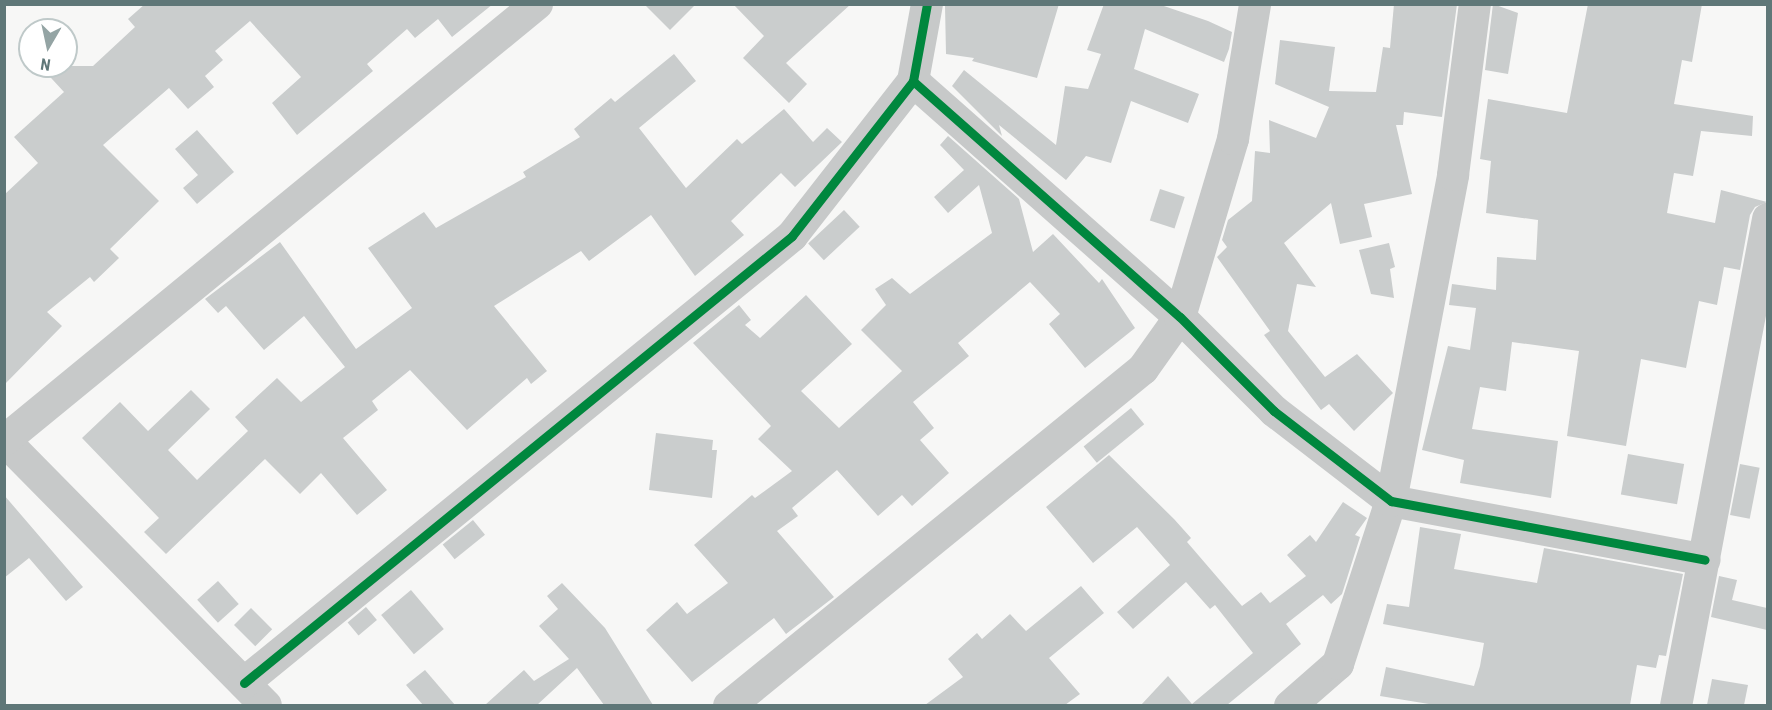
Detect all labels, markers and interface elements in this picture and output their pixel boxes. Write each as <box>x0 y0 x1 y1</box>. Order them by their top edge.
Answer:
north arrow <box>18 18 78 78</box>
text: N <box>39 54 52 74</box>

